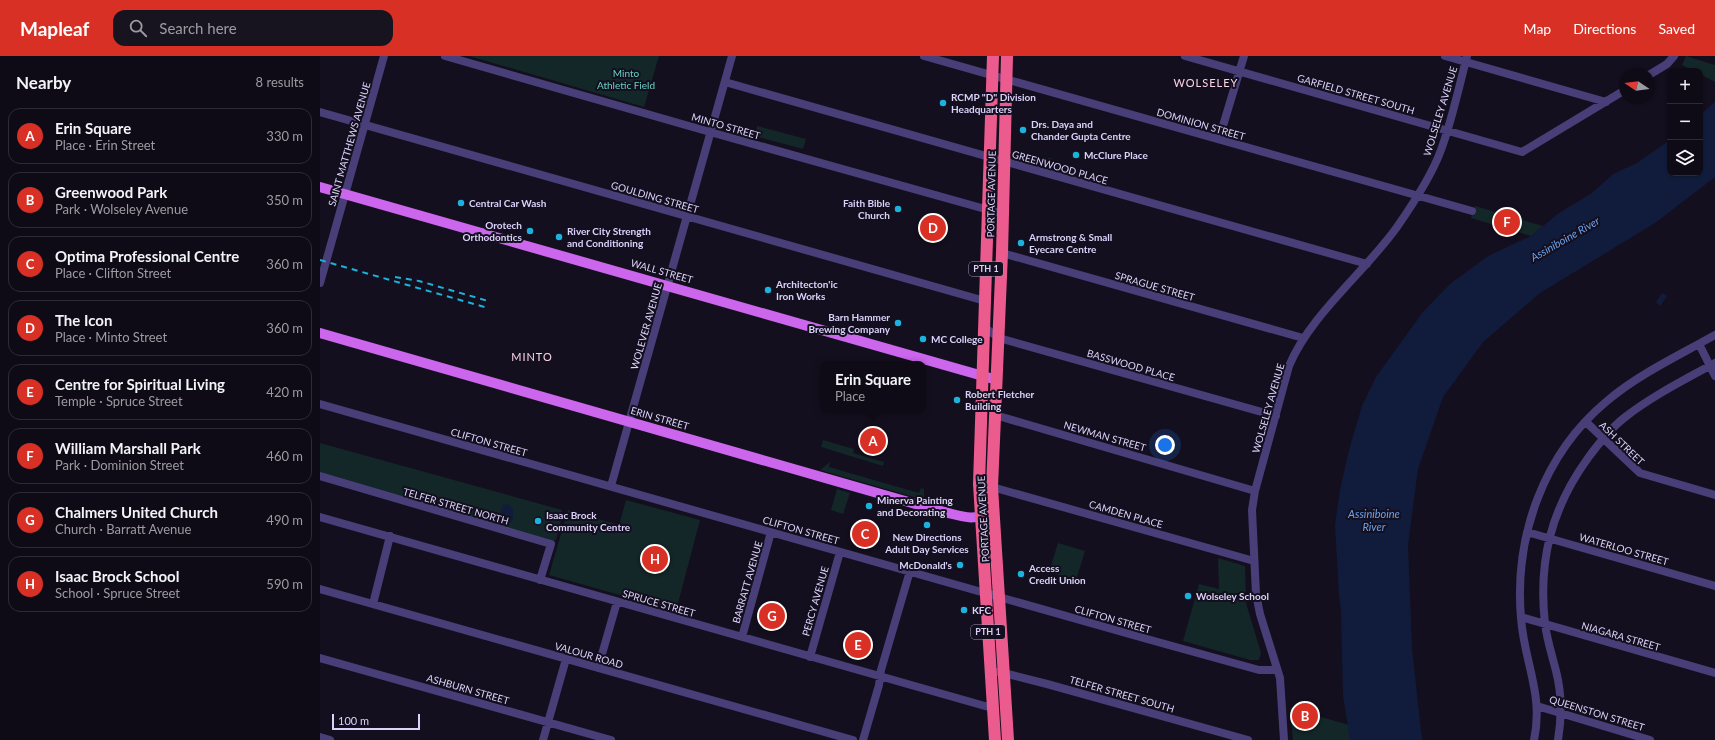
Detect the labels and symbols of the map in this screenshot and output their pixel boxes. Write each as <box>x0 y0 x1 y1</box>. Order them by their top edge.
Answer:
street label: WOLSELEY AVENUE <box>1421 65 1459 157</box>
park label: Minto Athletic Field <box>597 67 655 91</box>
north arrow <box>1619 68 1655 104</box>
street label: GARFIELD STREET SOUTH <box>1296 71 1416 117</box>
district label: WOLSELEY <box>1174 76 1238 89</box>
street label: SAINT MATTHEWS AVENUE <box>325 80 373 208</box>
place label: RCMP "D" Division Headquarters <box>951 91 1036 115</box>
marker: RCMP "D" Division Headquarters <box>938 98 948 108</box>
street label: DOMINION STREET <box>1155 106 1247 142</box>
street label: MINTO STREET <box>690 110 762 142</box>
place label: Drs. Daya and Chander Gupta Centre <box>1031 118 1131 142</box>
marker: Drs. Daya and Chander Gupta Centre <box>1018 125 1028 135</box>
street label: GREENWOOD PLACE <box>1011 148 1110 187</box>
place label: McClure Place <box>1084 149 1149 161</box>
street label: PORTAGE AVENUE <box>984 150 998 237</box>
marker: McClure Place <box>1071 150 1081 160</box>
street label: GOULDING STREET <box>610 179 700 215</box>
place label: Central Car Wash <box>469 197 547 209</box>
place label: Faith Bible Church <box>843 197 891 221</box>
marker: Central Car Wash <box>456 198 466 208</box>
marker: Faith Bible Church <box>893 204 903 214</box>
pin: F <box>1494 207 1520 237</box>
pin: D <box>920 213 946 243</box>
water label: Assiniboine River <box>1527 213 1602 264</box>
place label: Orotech Orthodontics <box>463 219 523 243</box>
place label: River City Strength and Conditioning <box>567 225 651 249</box>
marker: Orotech Orthodontics <box>525 226 535 236</box>
place label: Armstrong & Small Eyecare Centre <box>1028 231 1112 255</box>
marker: River City Strength and Conditioning <box>554 232 564 242</box>
marker: Armstrong & Small Eyecare Centre <box>1016 238 1026 248</box>
street label: WALL STREET <box>629 256 695 286</box>
road number: PTH 1 <box>969 262 1003 276</box>
street label: SPRAGUE STREET <box>1114 269 1196 303</box>
place label: Architecton'ic Iron Works <box>775 278 838 302</box>
street label: WOLEVER AVENUE <box>628 281 664 371</box>
marker: Architecton'ic Iron Works <box>763 285 773 295</box>
place label: Barn Hammer Brewing Company <box>809 311 891 335</box>
marker: Barn Hammer Brewing Company <box>893 318 903 328</box>
place label: MC College <box>931 333 983 345</box>
marker: MC College <box>918 334 928 344</box>
street label: BASSWOOD PLACE <box>1086 347 1176 383</box>
district label: MINTO <box>511 350 553 363</box>
street label: WOLSELEY AVENUE <box>1249 361 1287 454</box>
place label: Robert Fletcher Building <box>965 388 1035 412</box>
marker: Robert Fletcher Building <box>952 395 962 405</box>
street label: ERIN STREET <box>629 404 691 432</box>
street label: NEWMAN STREET <box>1062 419 1148 454</box>
street label: ASH STREET <box>1597 419 1647 467</box>
street label: CLIFTON STREET <box>449 425 529 459</box>
pin: A <box>860 426 886 456</box>
your location <box>1155 435 1175 455</box>
street label: PORTAGE AVENUE <box>975 475 991 563</box>
street label: TELFER STREET NORTH <box>402 485 510 527</box>
place label: Minerva Painting and Decorating <box>877 494 954 518</box>
street label: CAMDEN PLACE <box>1088 498 1165 530</box>
marker: Minerva Painting and Decorating <box>864 501 874 511</box>
water label: Assiniboine River <box>1347 507 1400 533</box>
place label: Isaac Brock Community Centre <box>546 509 631 533</box>
street label: CLIFTON STREET <box>761 513 841 547</box>
marker: Isaac Brock Community Centre <box>533 516 543 526</box>
pin: C <box>852 519 878 549</box>
marker: New Directions Adult Day Services <box>922 520 932 530</box>
place label: New Directions Adult Day Services <box>884 531 969 555</box>
street label: WATERLOO STREET <box>1578 531 1670 568</box>
street label: BARRATT AVENUE <box>730 539 765 625</box>
pin: H <box>642 544 668 574</box>
place label: McDonald's <box>899 559 953 571</box>
marker: McDonald's <box>955 560 965 570</box>
place label: Access Credit Union <box>1028 562 1086 586</box>
street label: PERCY AVENUE <box>799 564 831 637</box>
marker: Access Credit Union <box>1016 569 1026 579</box>
street label: SPRUCE STREET <box>621 587 697 619</box>
place label: Wolseley School <box>1196 590 1269 602</box>
marker: Wolseley School <box>1183 591 1193 601</box>
pin: G <box>759 601 785 631</box>
street label: CLIFTON STREET <box>1073 602 1153 636</box>
place label: KFC <box>972 604 991 616</box>
marker: KFC <box>959 605 969 615</box>
street label: NIAGARA STREET <box>1580 619 1662 653</box>
road number: PTH 1 <box>971 625 1005 639</box>
pin: E <box>845 630 871 660</box>
street label: VALOUR ROAD <box>554 640 625 671</box>
street label: ASHBURN STREET <box>425 671 511 707</box>
street label: TELFER STREET SOUTH <box>1068 673 1176 715</box>
street label: QUEENSTON STREET <box>1548 693 1646 733</box>
pin: B <box>1292 701 1318 731</box>
scale bar <box>332 712 420 731</box>

